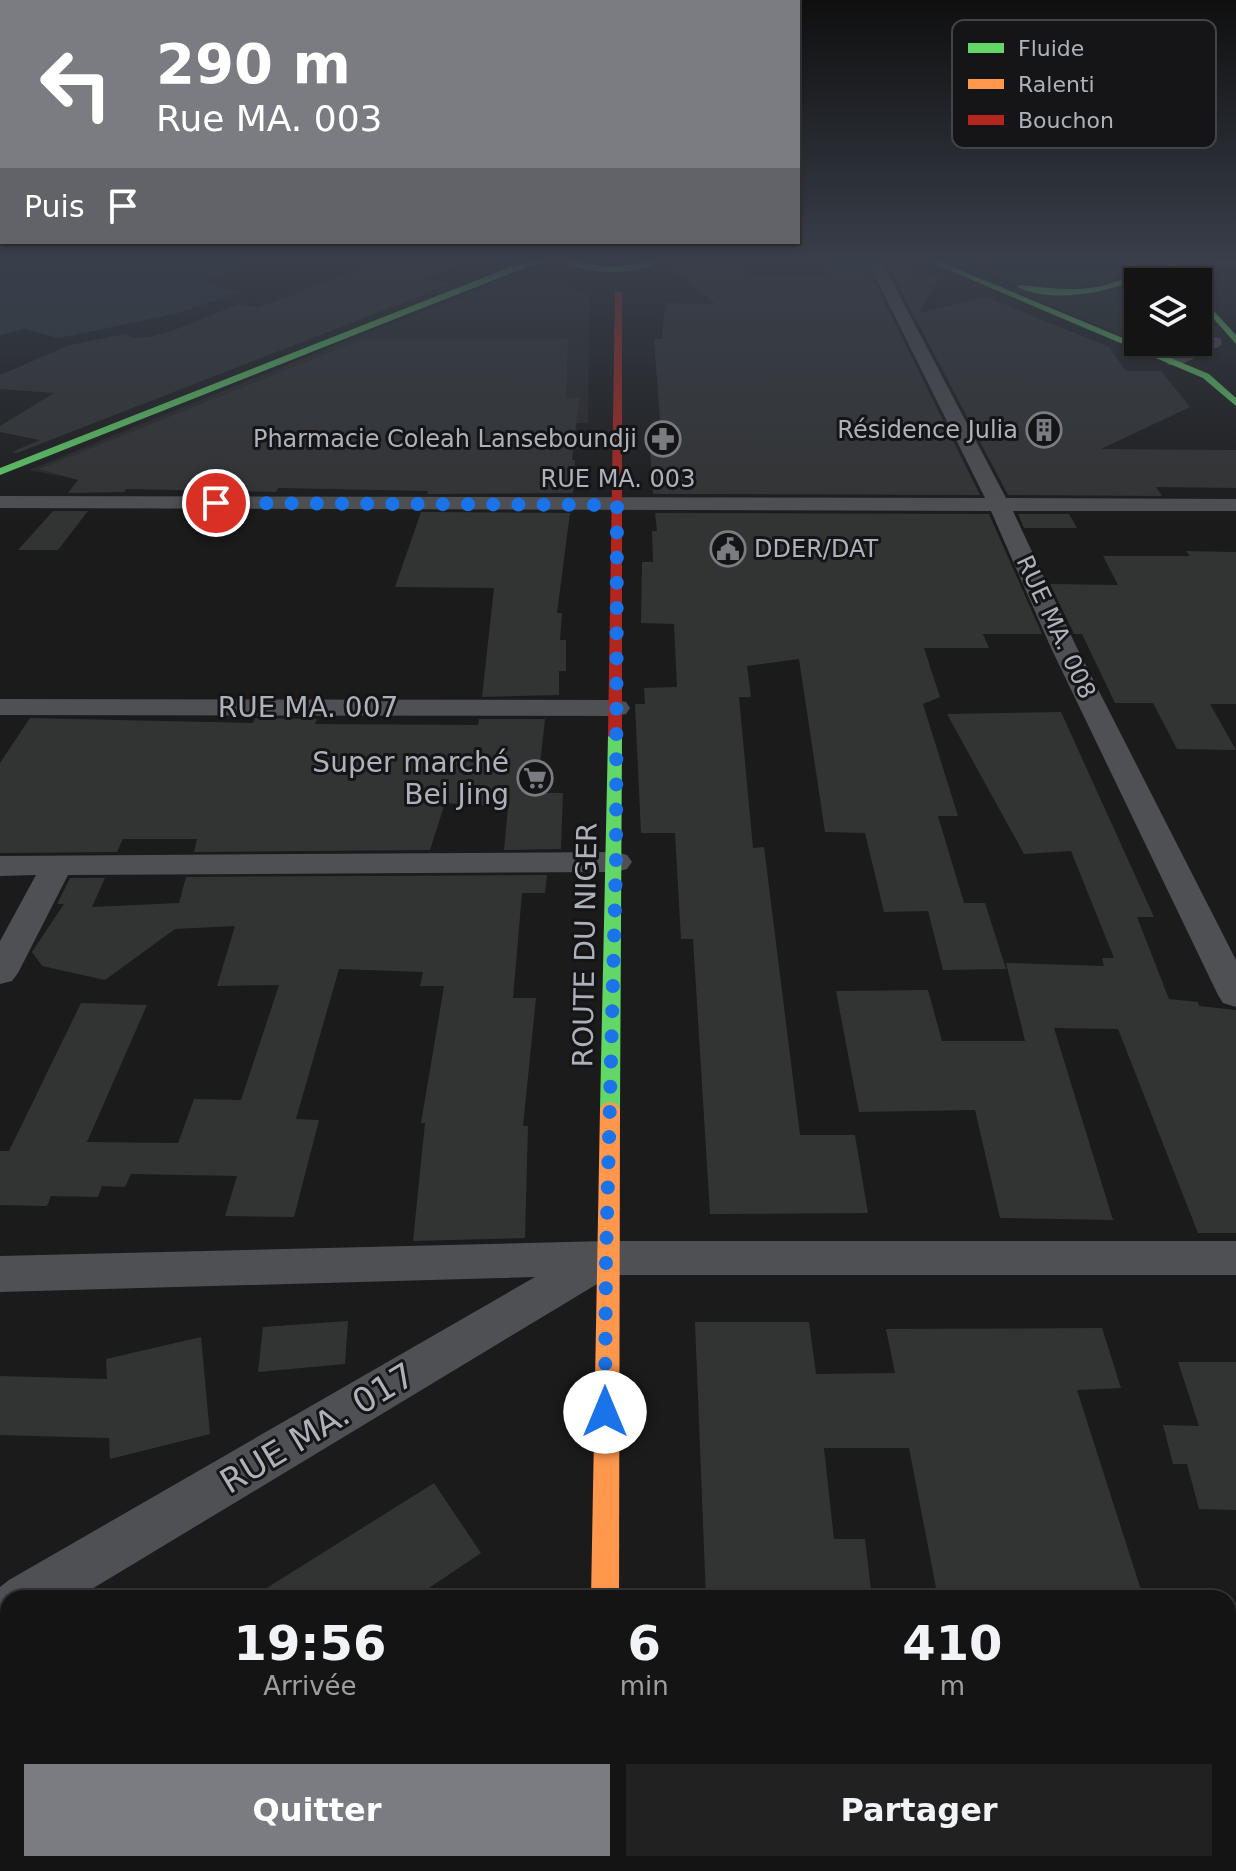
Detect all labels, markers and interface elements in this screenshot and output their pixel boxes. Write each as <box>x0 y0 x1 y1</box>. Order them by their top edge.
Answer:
legend <box>952 20 1216 148</box>
text: 290 m <box>156 31 351 96</box>
icon: left <box>24 32 128 136</box>
text: Fluide <box>1018 36 1084 61</box>
text: Ralenti <box>1018 72 1095 97</box>
text: Rue MA. 003 <box>156 98 382 139</box>
text: Bouchon <box>1018 108 1114 133</box>
icon: arrive <box>101 184 145 228</box>
text: Puis <box>24 189 85 224</box>
map controls <box>1124 268 1212 356</box>
button: layers <box>1124 268 1212 356</box>
building icon: Résidence Julia <box>1025 411 1063 449</box>
place label: Résidence Julia <box>837 416 1018 444</box>
pharmacy icon: Pharmacie Coleah Lanseboundji <box>644 420 682 458</box>
place label: Pharmacie Coleah Lanseboundji <box>253 425 637 453</box>
street label: RUE MA. 003 <box>541 465 695 493</box>
pin <box>182 469 250 537</box>
icon: arrive <box>194 481 238 525</box>
public building icon: DDER/DAT <box>709 530 747 568</box>
place label: DDER/DAT <box>754 535 879 563</box>
street label: RUE MA. 008 <box>1011 551 1101 703</box>
street label: RUE MA. 007 <box>218 691 398 724</box>
place label: Super marché Bei Jing <box>312 746 509 811</box>
supermarket icon: Super marché Bei Jing <box>516 759 554 797</box>
street label: ROUTE DU NIGER <box>566 822 604 1068</box>
street label: RUE MA. 017 <box>213 1354 421 1502</box>
position arrow <box>563 1370 647 1454</box>
text: 19:56 <box>233 1615 386 1671</box>
text: 6 <box>628 1615 661 1671</box>
text: 410 <box>902 1615 1002 1671</box>
text: Arrivée <box>263 1671 357 1701</box>
text: min <box>620 1671 669 1701</box>
text: m <box>940 1671 965 1701</box>
button: Quitter <box>24 1764 610 1856</box>
button: Partager <box>626 1764 1212 1856</box>

